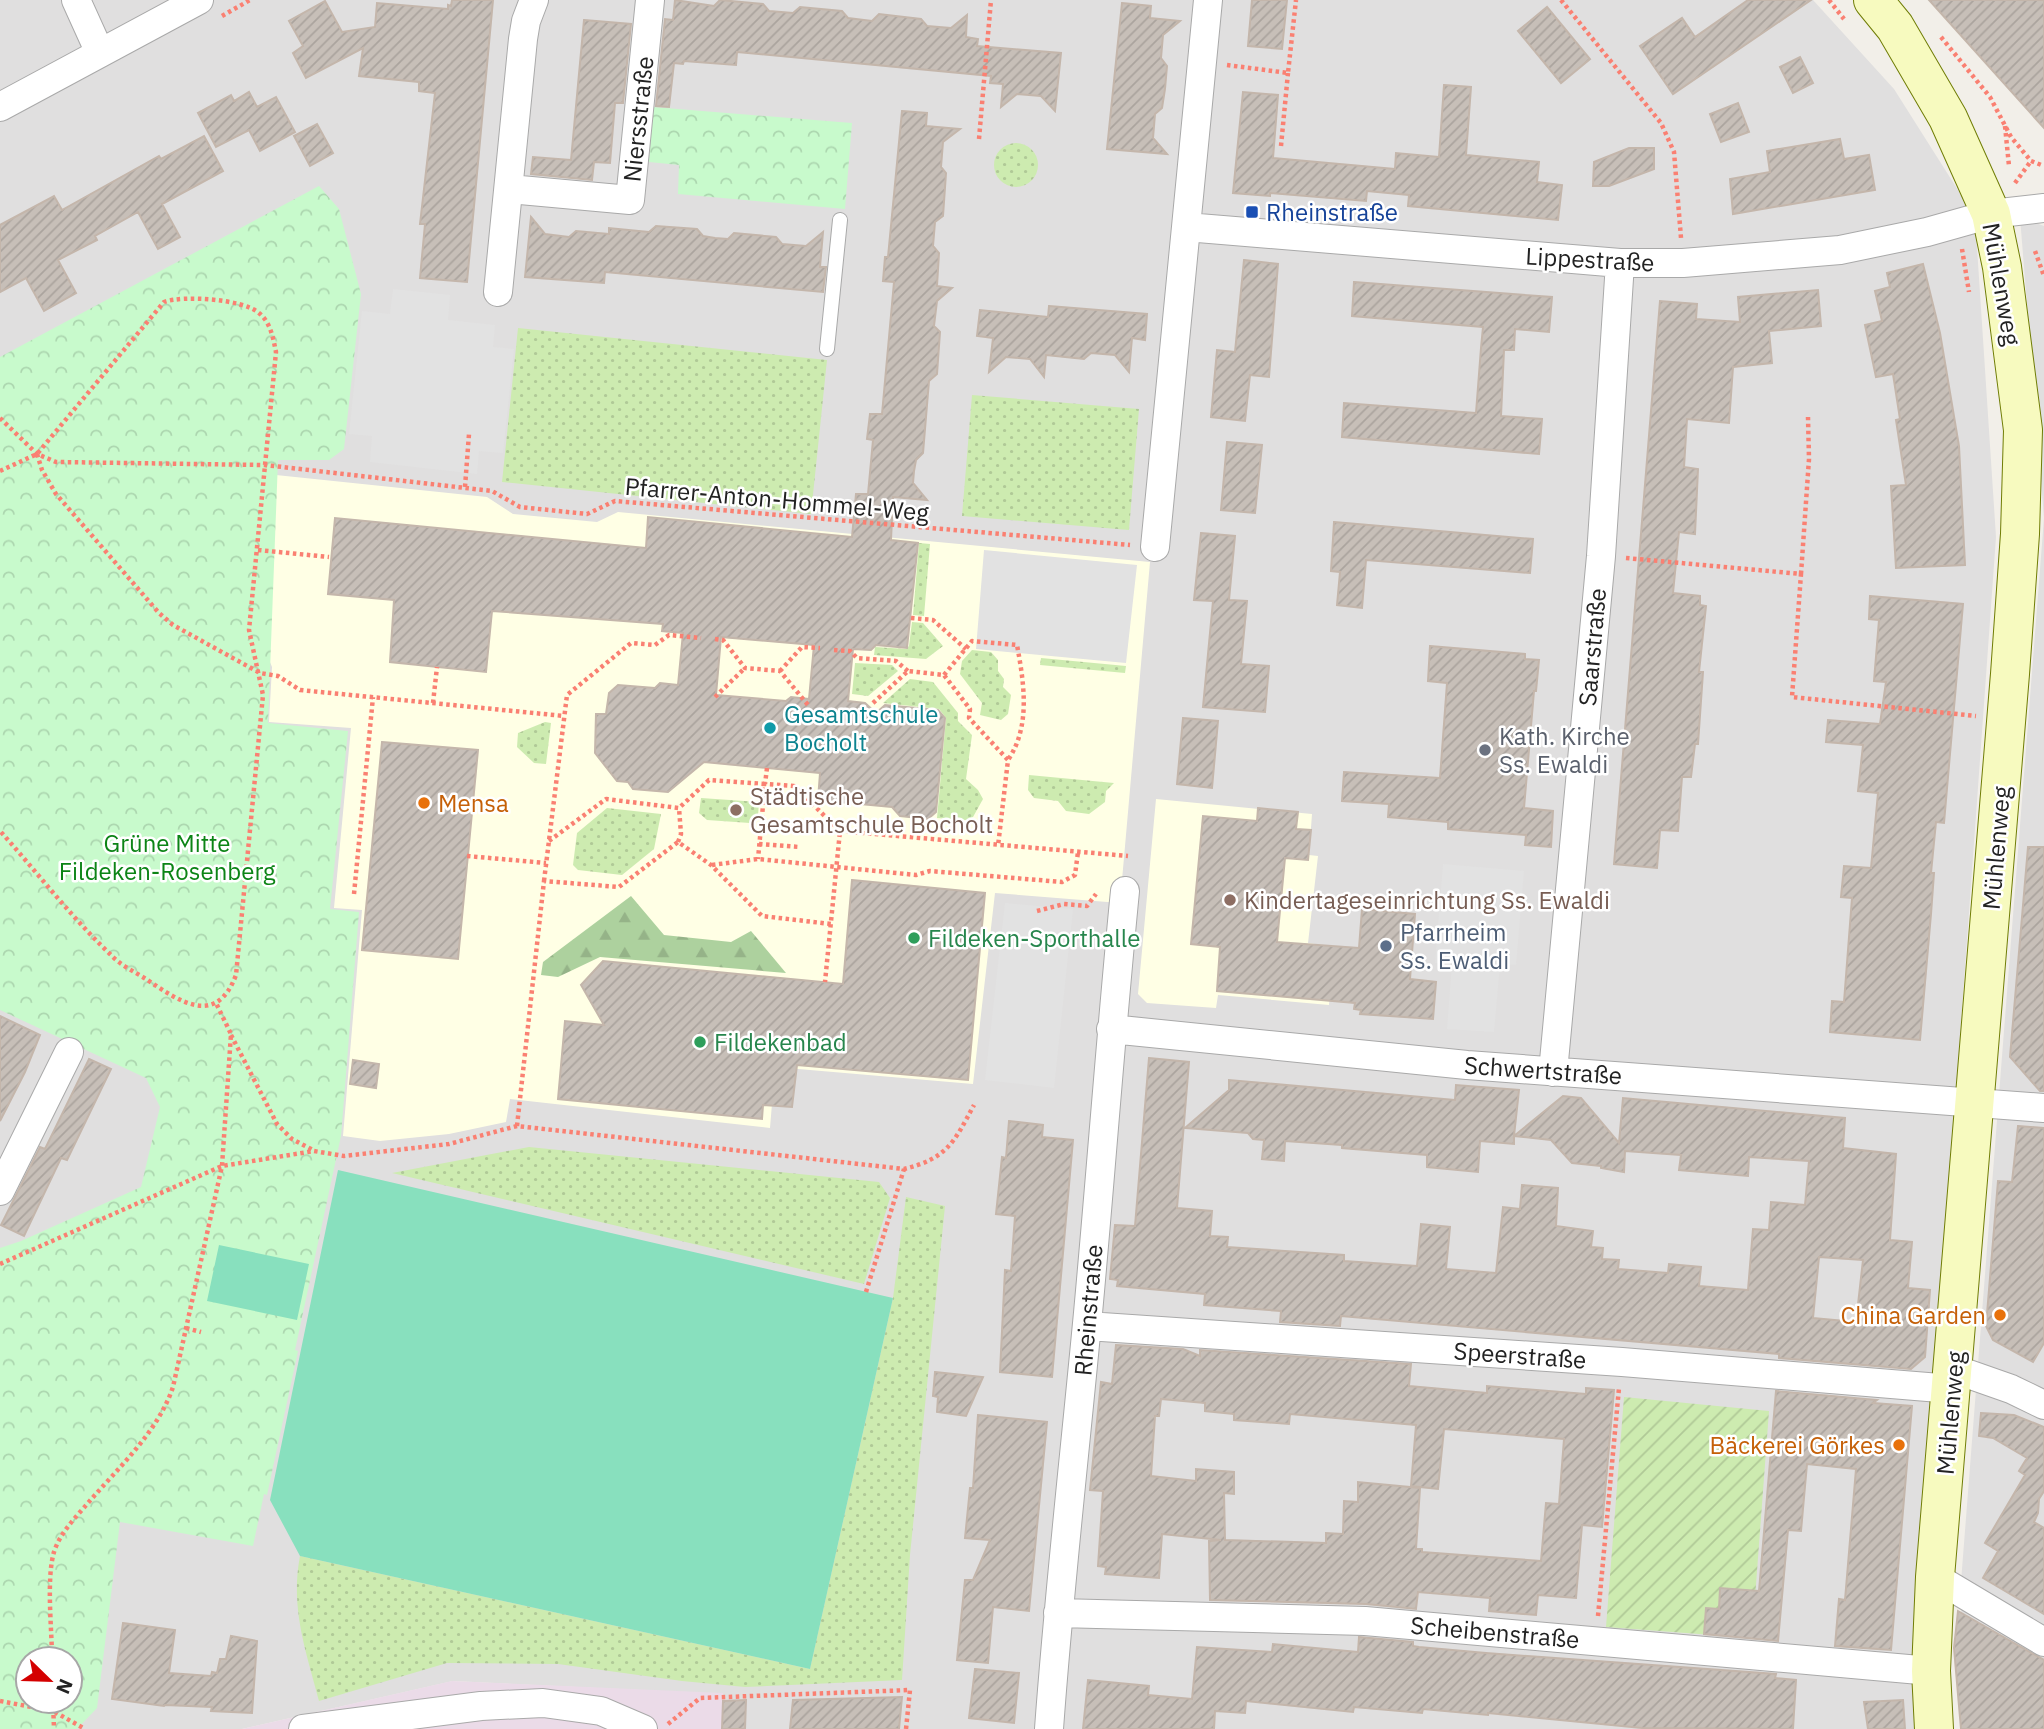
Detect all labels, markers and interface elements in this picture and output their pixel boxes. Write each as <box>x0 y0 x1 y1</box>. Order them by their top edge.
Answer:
street label: Niersstraße <box>615 54 661 184</box>
place label: Rheinstraße <box>1266 196 1398 228</box>
marker: Rheinstraße <box>1244 204 1260 220</box>
street label: Mühlenweg <box>1975 220 2029 348</box>
street label: Lippestraße <box>1525 240 1655 278</box>
street label: Pfarrer-Anton-Hommel-Weg <box>624 470 931 528</box>
street label: Saarstraße <box>1571 587 1613 707</box>
place label: Gesamtschule Bocholt <box>784 698 938 758</box>
marker: Gesamtschule Bocholt <box>762 720 778 736</box>
place label: Kath. Kirche Ss. Ewaldi <box>1499 720 1630 780</box>
marker: Kath. Kirche Ss. Ewaldi <box>1477 742 1493 758</box>
place label: Städtische Gesamtschule Bocholt <box>750 780 993 840</box>
street label: Mühlenweg <box>1975 784 2017 911</box>
place label: Mensa <box>438 787 509 819</box>
marker: Mensa <box>416 795 432 811</box>
marker: Städtische Gesamtschule Bocholt <box>728 802 744 818</box>
park label: Grüne Mitte Fildeken-Rosenberg <box>59 827 276 887</box>
place label: Kindertageseinrichtung Ss. Ewaldi <box>1244 884 1610 916</box>
marker: Kindertageseinrichtung Ss. Ewaldi <box>1222 892 1238 908</box>
place label: Pfarrheim Ss. Ewaldi <box>1400 916 1509 976</box>
place label: Fildeken-Sporthalle <box>928 922 1140 954</box>
marker: Fildeken-Sporthalle <box>906 930 922 946</box>
marker: Pfarrheim Ss. Ewaldi <box>1378 938 1394 954</box>
place label: Fildekenbad <box>714 1026 847 1058</box>
marker: Fildekenbad <box>692 1034 708 1050</box>
street label: Schwertstraße <box>1463 1049 1623 1091</box>
street label: Rheinstraße <box>1066 1243 1110 1377</box>
place label: China Garden <box>1840 1299 1986 1331</box>
marker: China Garden <box>1992 1307 2008 1323</box>
street label: Speerstraße <box>1453 1334 1587 1376</box>
street label: Mühlenweg <box>1929 1349 1971 1476</box>
place label: Bäckerei Görkes <box>1709 1429 1885 1461</box>
marker: Bäckerei Görkes <box>1891 1437 1907 1453</box>
street label: Scheibenstraße <box>1409 1609 1581 1655</box>
north arrow <box>14 1645 84 1715</box>
text: N <box>51 1676 78 1698</box>

